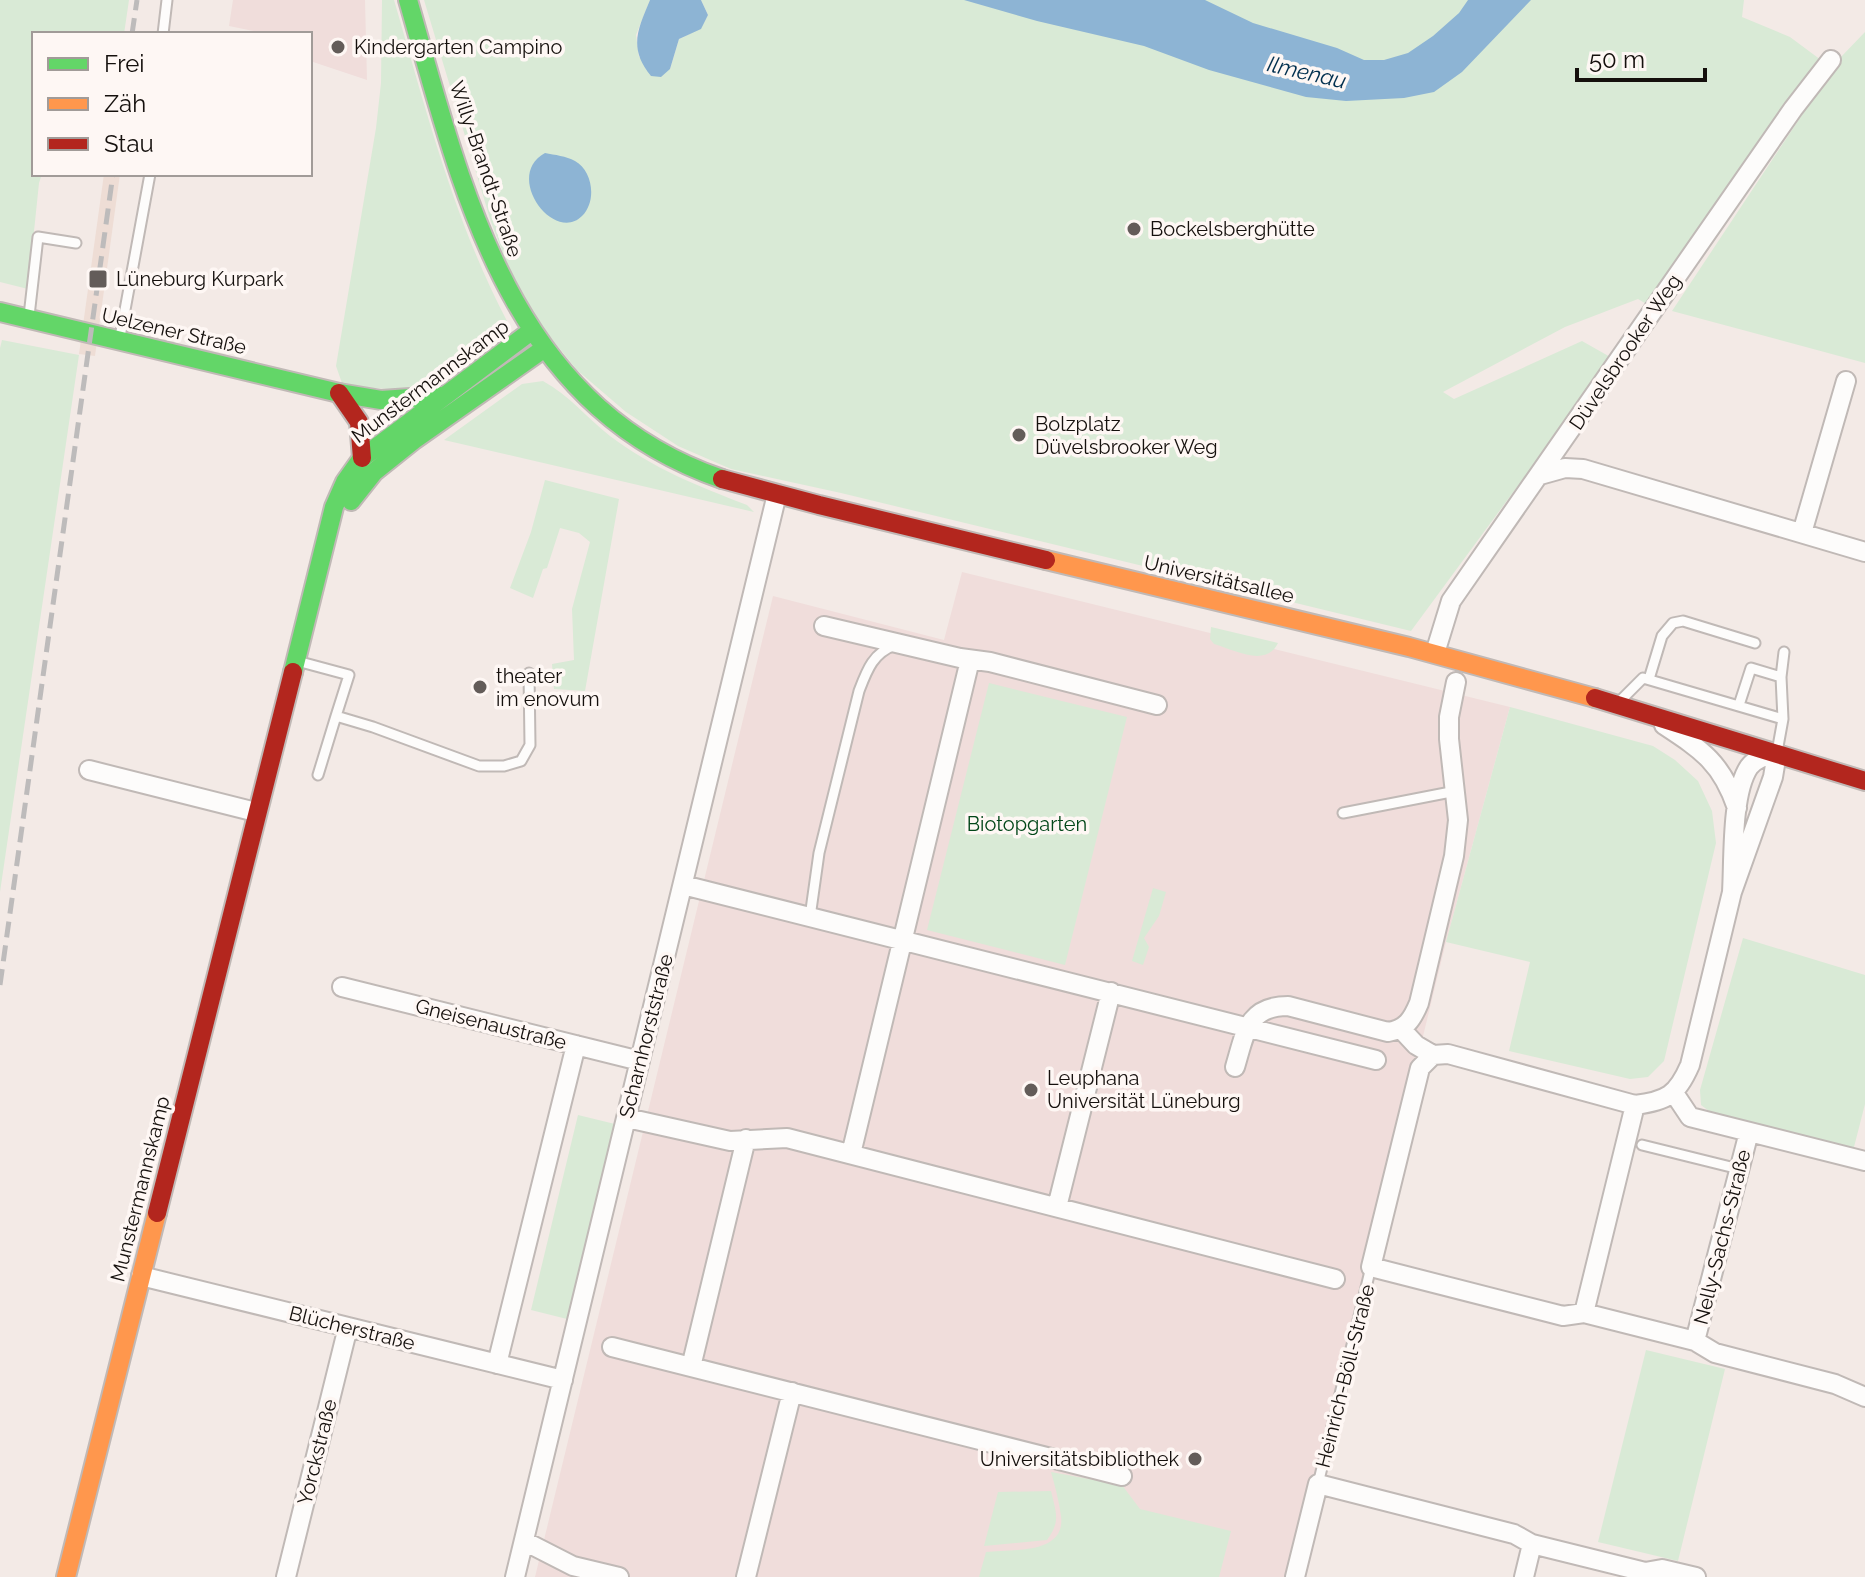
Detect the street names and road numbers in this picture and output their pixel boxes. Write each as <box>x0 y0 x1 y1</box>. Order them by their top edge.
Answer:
street label: Willy-Brandt-Straße <box>445 78 527 260</box>
street label: Düvelsbrooker Weg <box>1564 270 1686 434</box>
street label: Uelzener Straße <box>99 303 249 359</box>
street label: Munstermannskamp <box>347 314 513 448</box>
street label: Universitätsallee <box>1142 550 1297 608</box>
street label: Scharnhorststraße <box>614 951 678 1121</box>
street label: Gneisenaustraße <box>413 994 569 1054</box>
street label: Munstermannskamp <box>105 1094 175 1284</box>
street label: Nelly-Sachs-Straße <box>1689 1147 1755 1327</box>
street label: Heinrich-Böll-Straße <box>1311 1281 1379 1470</box>
street label: Blücherstraße <box>286 1301 418 1355</box>
street label: Yorckstraße <box>292 1396 342 1507</box>

